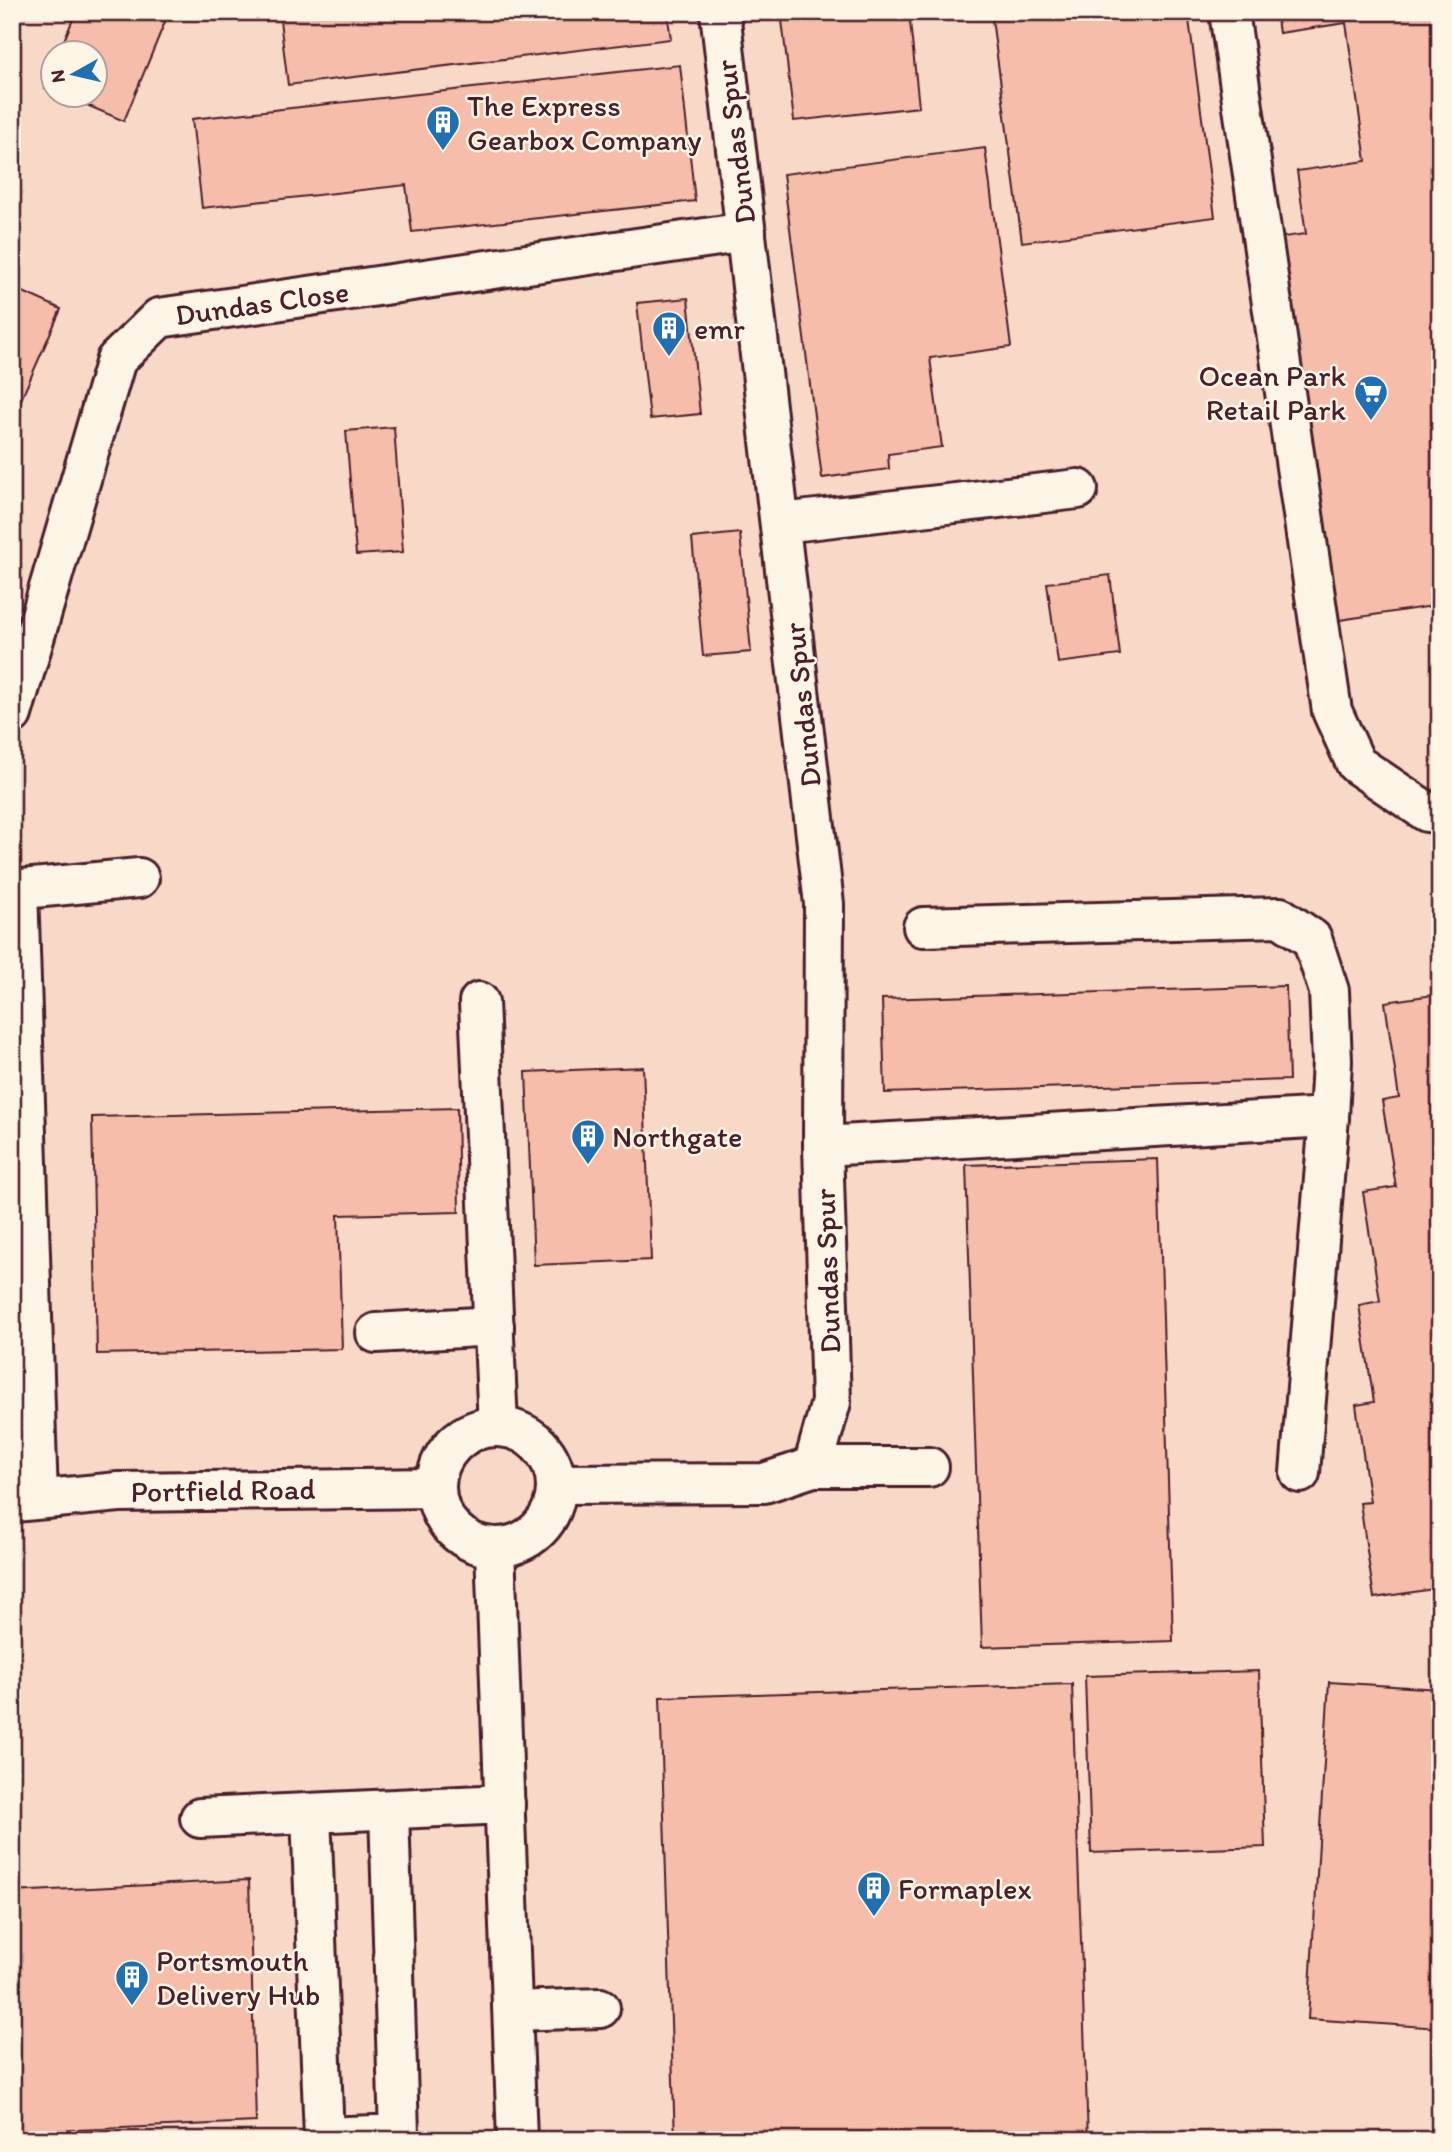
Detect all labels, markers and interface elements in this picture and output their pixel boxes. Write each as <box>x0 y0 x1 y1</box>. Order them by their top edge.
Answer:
north arrow <box>38 38 108 108</box>
street label: Dundas Spur <box>706 57 763 226</box>
text: N <box>45 68 70 84</box>
place label: The Express Gearbox Company <box>467 87 702 158</box>
building icon: The Express Gearbox Company <box>424 103 462 152</box>
street label: Dundas Close <box>173 272 351 334</box>
building icon: emr <box>650 309 688 358</box>
place label: emr <box>694 310 746 347</box>
place label: Ocean Park Retail Park <box>1198 357 1346 428</box>
supermarket icon: Ocean Park Retail Park <box>1352 373 1390 422</box>
street label: Dundas Spur <box>775 620 829 789</box>
building icon: Northgate <box>569 1117 607 1166</box>
place label: Northgate <box>612 1118 743 1155</box>
street label: Dundas Spur <box>806 1187 848 1354</box>
street label: Portfield Road <box>130 1470 316 1510</box>
building icon: Formaplex <box>855 1869 893 1918</box>
place label: Formaplex <box>898 1870 1032 1907</box>
place label: Portsmouth Delivery Hub <box>156 1942 320 2013</box>
building icon: Portsmouth Delivery Hub <box>113 1958 151 2007</box>

